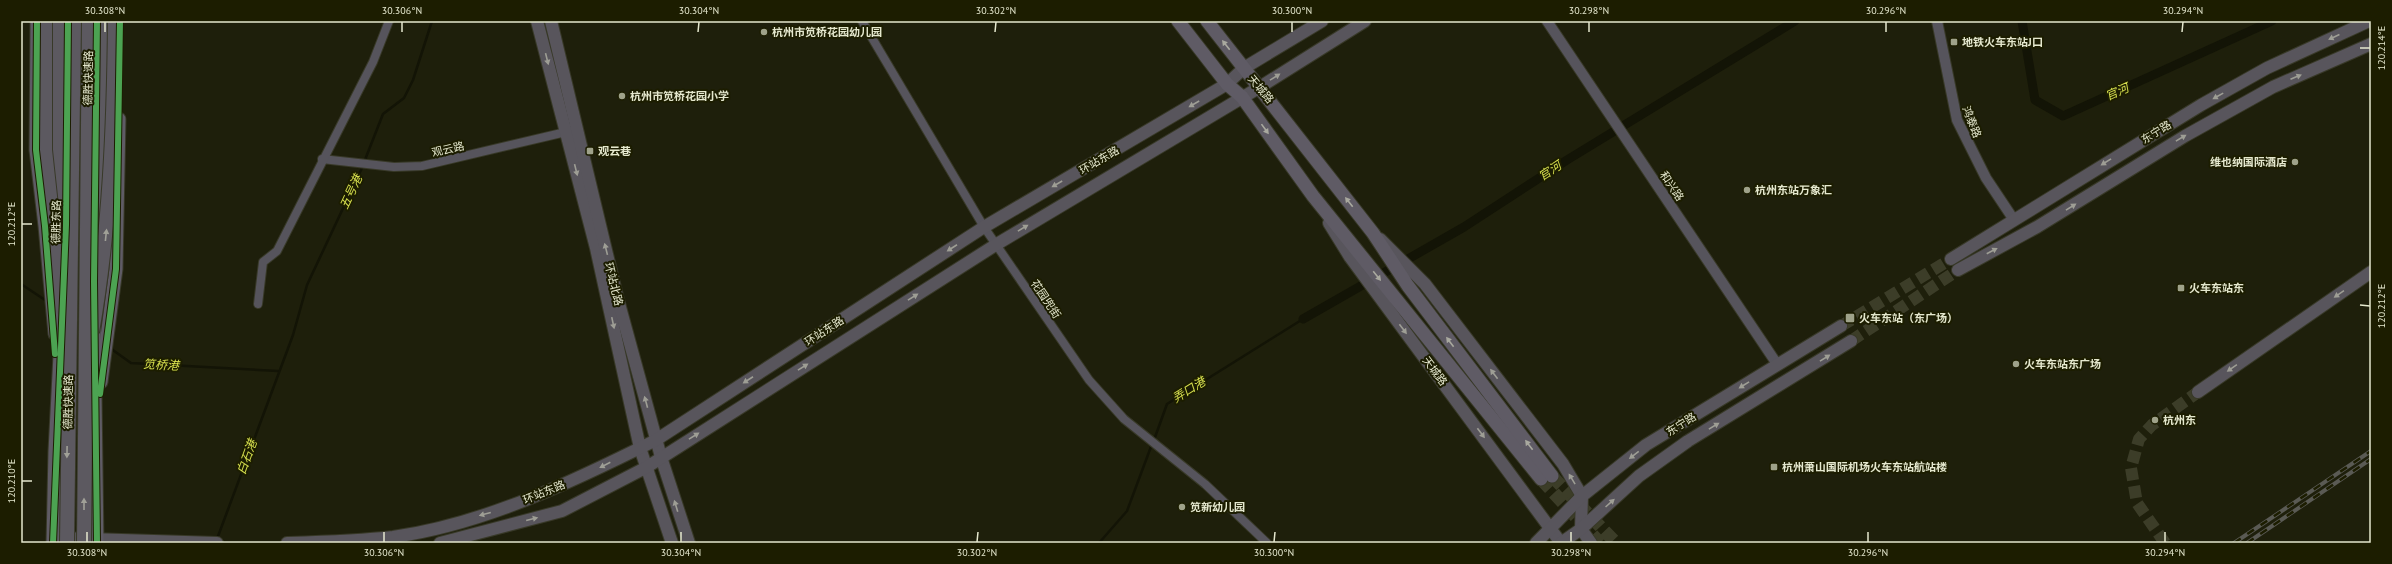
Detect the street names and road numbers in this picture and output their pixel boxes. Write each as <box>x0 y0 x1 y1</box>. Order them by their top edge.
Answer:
street label: 德胜快速路 <box>81 50 95 106</box>
street label: 天城路 <box>1245 72 1277 106</box>
street label: 鸿泰路 <box>1960 104 1984 140</box>
street label: 东宁路 <box>2138 118 2174 146</box>
street label: 观云路 <box>430 138 466 160</box>
street label: 环站东路 <box>1076 143 1122 177</box>
street label: 和兴路 <box>1657 168 1687 204</box>
street label: 德胜东路 <box>49 200 63 244</box>
street label: 环站北路 <box>602 261 626 307</box>
street label: 花园兜街 <box>1028 277 1064 321</box>
street label: 环站东路 <box>802 313 846 349</box>
street label: 天城路 <box>1419 354 1451 388</box>
street label: 德胜快速路 <box>61 374 75 430</box>
street label: 东宁路 <box>1663 409 1699 439</box>
street label: 环站东路 <box>521 477 567 507</box>

